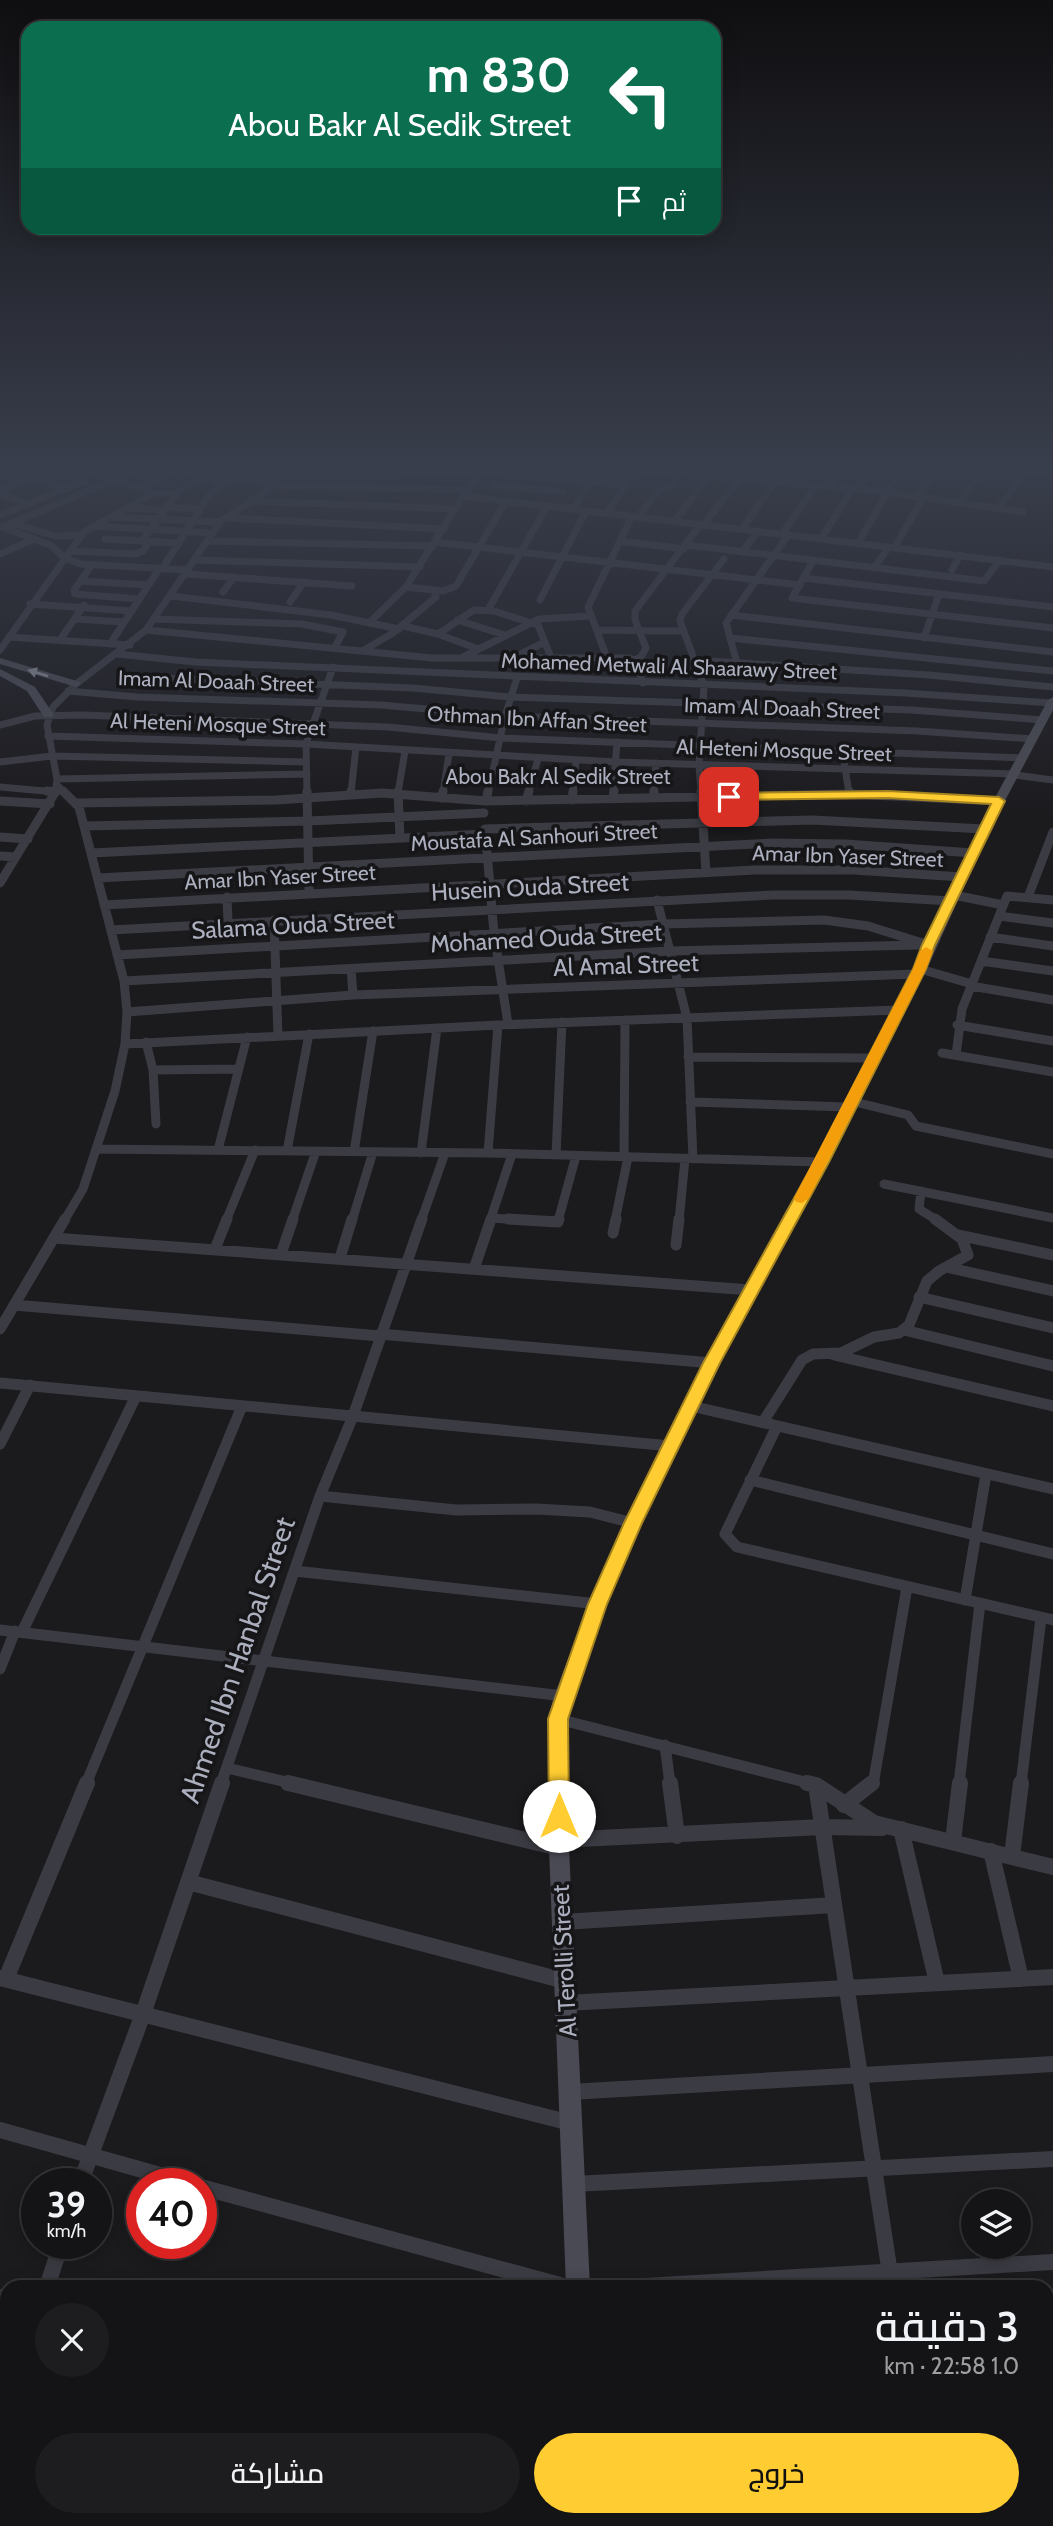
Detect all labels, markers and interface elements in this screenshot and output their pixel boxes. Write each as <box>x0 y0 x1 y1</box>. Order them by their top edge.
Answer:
text: 830 m <box>427 45 571 104</box>
icon: left <box>595 49 686 140</box>
text: Abou Bakr Al Sedik Street <box>228 105 571 144</box>
icon: arrive <box>610 182 648 220</box>
text: ثم <box>662 186 686 218</box>
street label: Mohamed Metwali Al Shaarawy Street <box>501 648 837 684</box>
street label: Imam Al Doaah Street <box>118 665 314 697</box>
one-way arrow <box>27 667 48 677</box>
street label: Imam Al Doaah Street <box>684 692 880 724</box>
street label: Othman Ibn Affan Street <box>427 701 647 737</box>
street label: Al Heteni Mosque Street <box>110 708 326 740</box>
street label: Al Heteni Mosque Street <box>676 734 892 766</box>
street label: Abou Bakr Al Sedik Street <box>446 764 670 789</box>
pin <box>699 767 759 827</box>
icon: arrive <box>710 778 748 816</box>
street label: Moustafa Al Sanhouri Street <box>410 818 658 856</box>
street label: Amar Ibn Yaser Street <box>752 840 944 872</box>
street label: Amar Ibn Yaser Street <box>184 860 376 894</box>
street label: Husein Ouda Street <box>430 867 630 907</box>
street label: Salama Ouda Street <box>191 905 395 945</box>
street label: Mohamed Ouda Street <box>429 917 663 959</box>
street label: Al Amal Street <box>553 948 699 982</box>
street label: Ahmed Ibn Hanbal Street <box>172 1513 302 1807</box>
position arrow <box>522 1779 596 1853</box>
street label: Al Terolli Street <box>546 1884 582 2038</box>
speed limit sign: 40 <box>126 2168 217 2259</box>
text: 39 <box>47 2183 86 2226</box>
map controls <box>961 2189 1031 2259</box>
button: layers <box>961 2189 1031 2259</box>
text: km/h <box>47 2220 86 2242</box>
text: 3 دقيقة <box>875 2300 1019 2352</box>
button: close <box>35 2303 109 2377</box>
text: 1.0 km · 22:58 <box>884 2352 1019 2380</box>
button: مشاركة <box>35 2433 520 2513</box>
button: خروج <box>534 2433 1019 2513</box>

